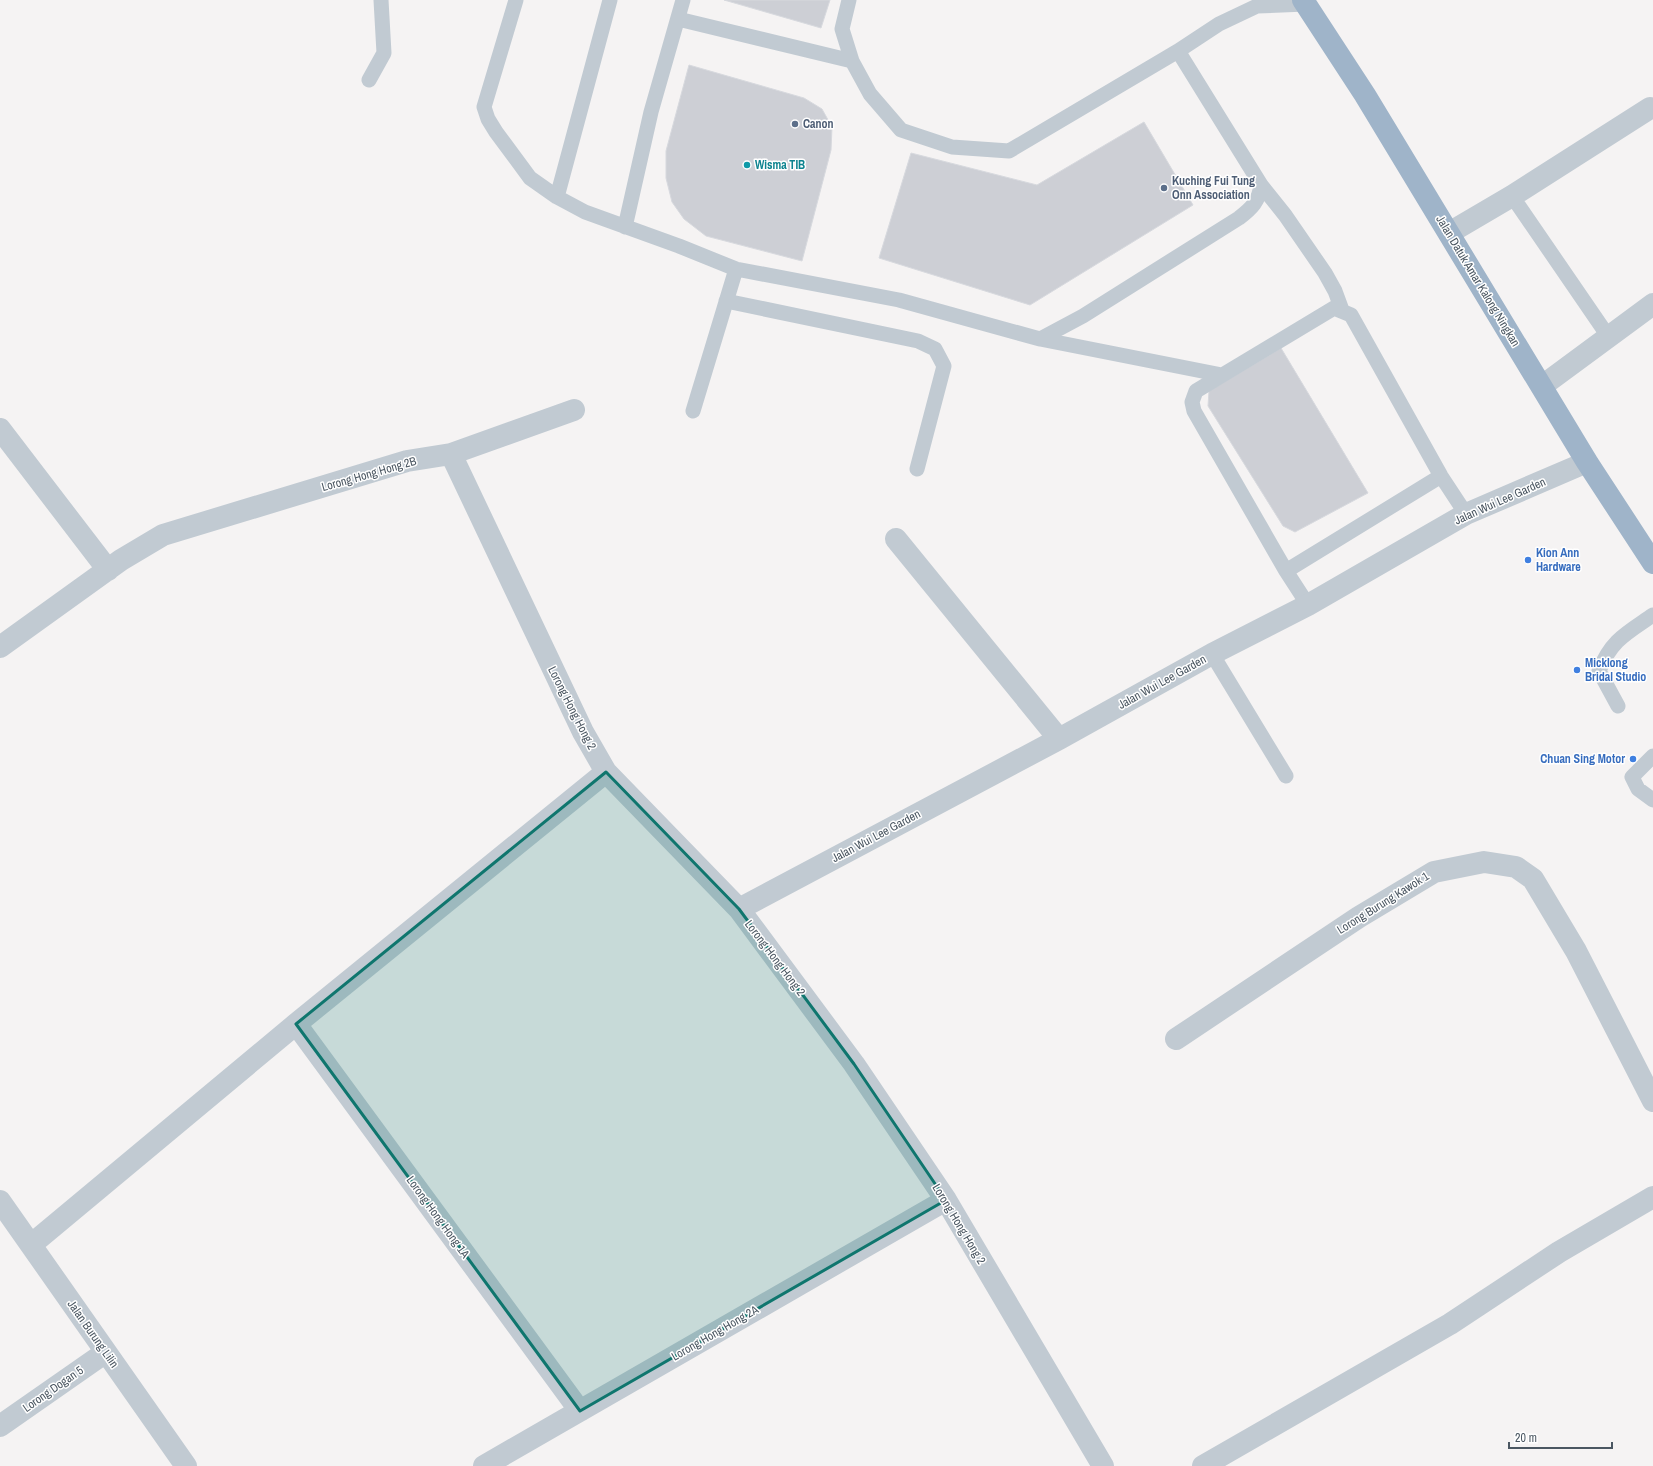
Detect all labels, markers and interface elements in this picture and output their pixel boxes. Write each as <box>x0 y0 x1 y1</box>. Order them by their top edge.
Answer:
place label: Canon <box>803 116 834 132</box>
marker: Canon <box>790 119 800 129</box>
place label: Wisma TIB <box>755 157 805 173</box>
marker: Wisma TIB <box>742 160 752 170</box>
place label: Kuching Fui Tung Onn Association <box>1172 173 1255 203</box>
marker: Kuching Fui Tung Onn Association <box>1159 183 1169 193</box>
street label: Jalan Datuk Amar Kalong Ningkan <box>1432 212 1524 350</box>
street label: Lorong Hong Hong 2B <box>320 453 419 495</box>
street label: Jalan Wui Lee Garden <box>1452 474 1548 528</box>
place label: Kion Ann Hardware <box>1536 545 1581 575</box>
marker: Kion Ann Hardware <box>1523 555 1533 565</box>
street label: Jalan Wui Lee Garden <box>1115 651 1209 713</box>
place label: Micklong Bridal Studio <box>1585 655 1646 685</box>
street label: Lorong Hong Hong 2 <box>544 664 600 752</box>
marker: Micklong Bridal Studio <box>1572 665 1582 675</box>
place label: Chuan Sing Motor <box>1540 751 1625 767</box>
marker: Chuan Sing Motor <box>1628 754 1638 764</box>
street label: Jalan Wui Lee Garden <box>829 806 923 866</box>
street label: Lorong Burung Kawok 1 <box>1334 868 1432 938</box>
street label: Lorong Hong Hong 2 <box>741 917 809 999</box>
street label: Lorong Hong Hong 1A <box>403 1173 474 1262</box>
street label: Lorong Hong Hong 2 <box>929 1181 989 1267</box>
street label: Jalan Burung Lilin <box>64 1297 122 1371</box>
street label: Lorong Hong Hong 2A <box>669 1301 762 1364</box>
street label: Lorong Dogan 5 <box>20 1362 87 1416</box>
scale bar <box>1509 1424 1612 1450</box>
text: 20 m <box>1515 1430 1537 1446</box>

